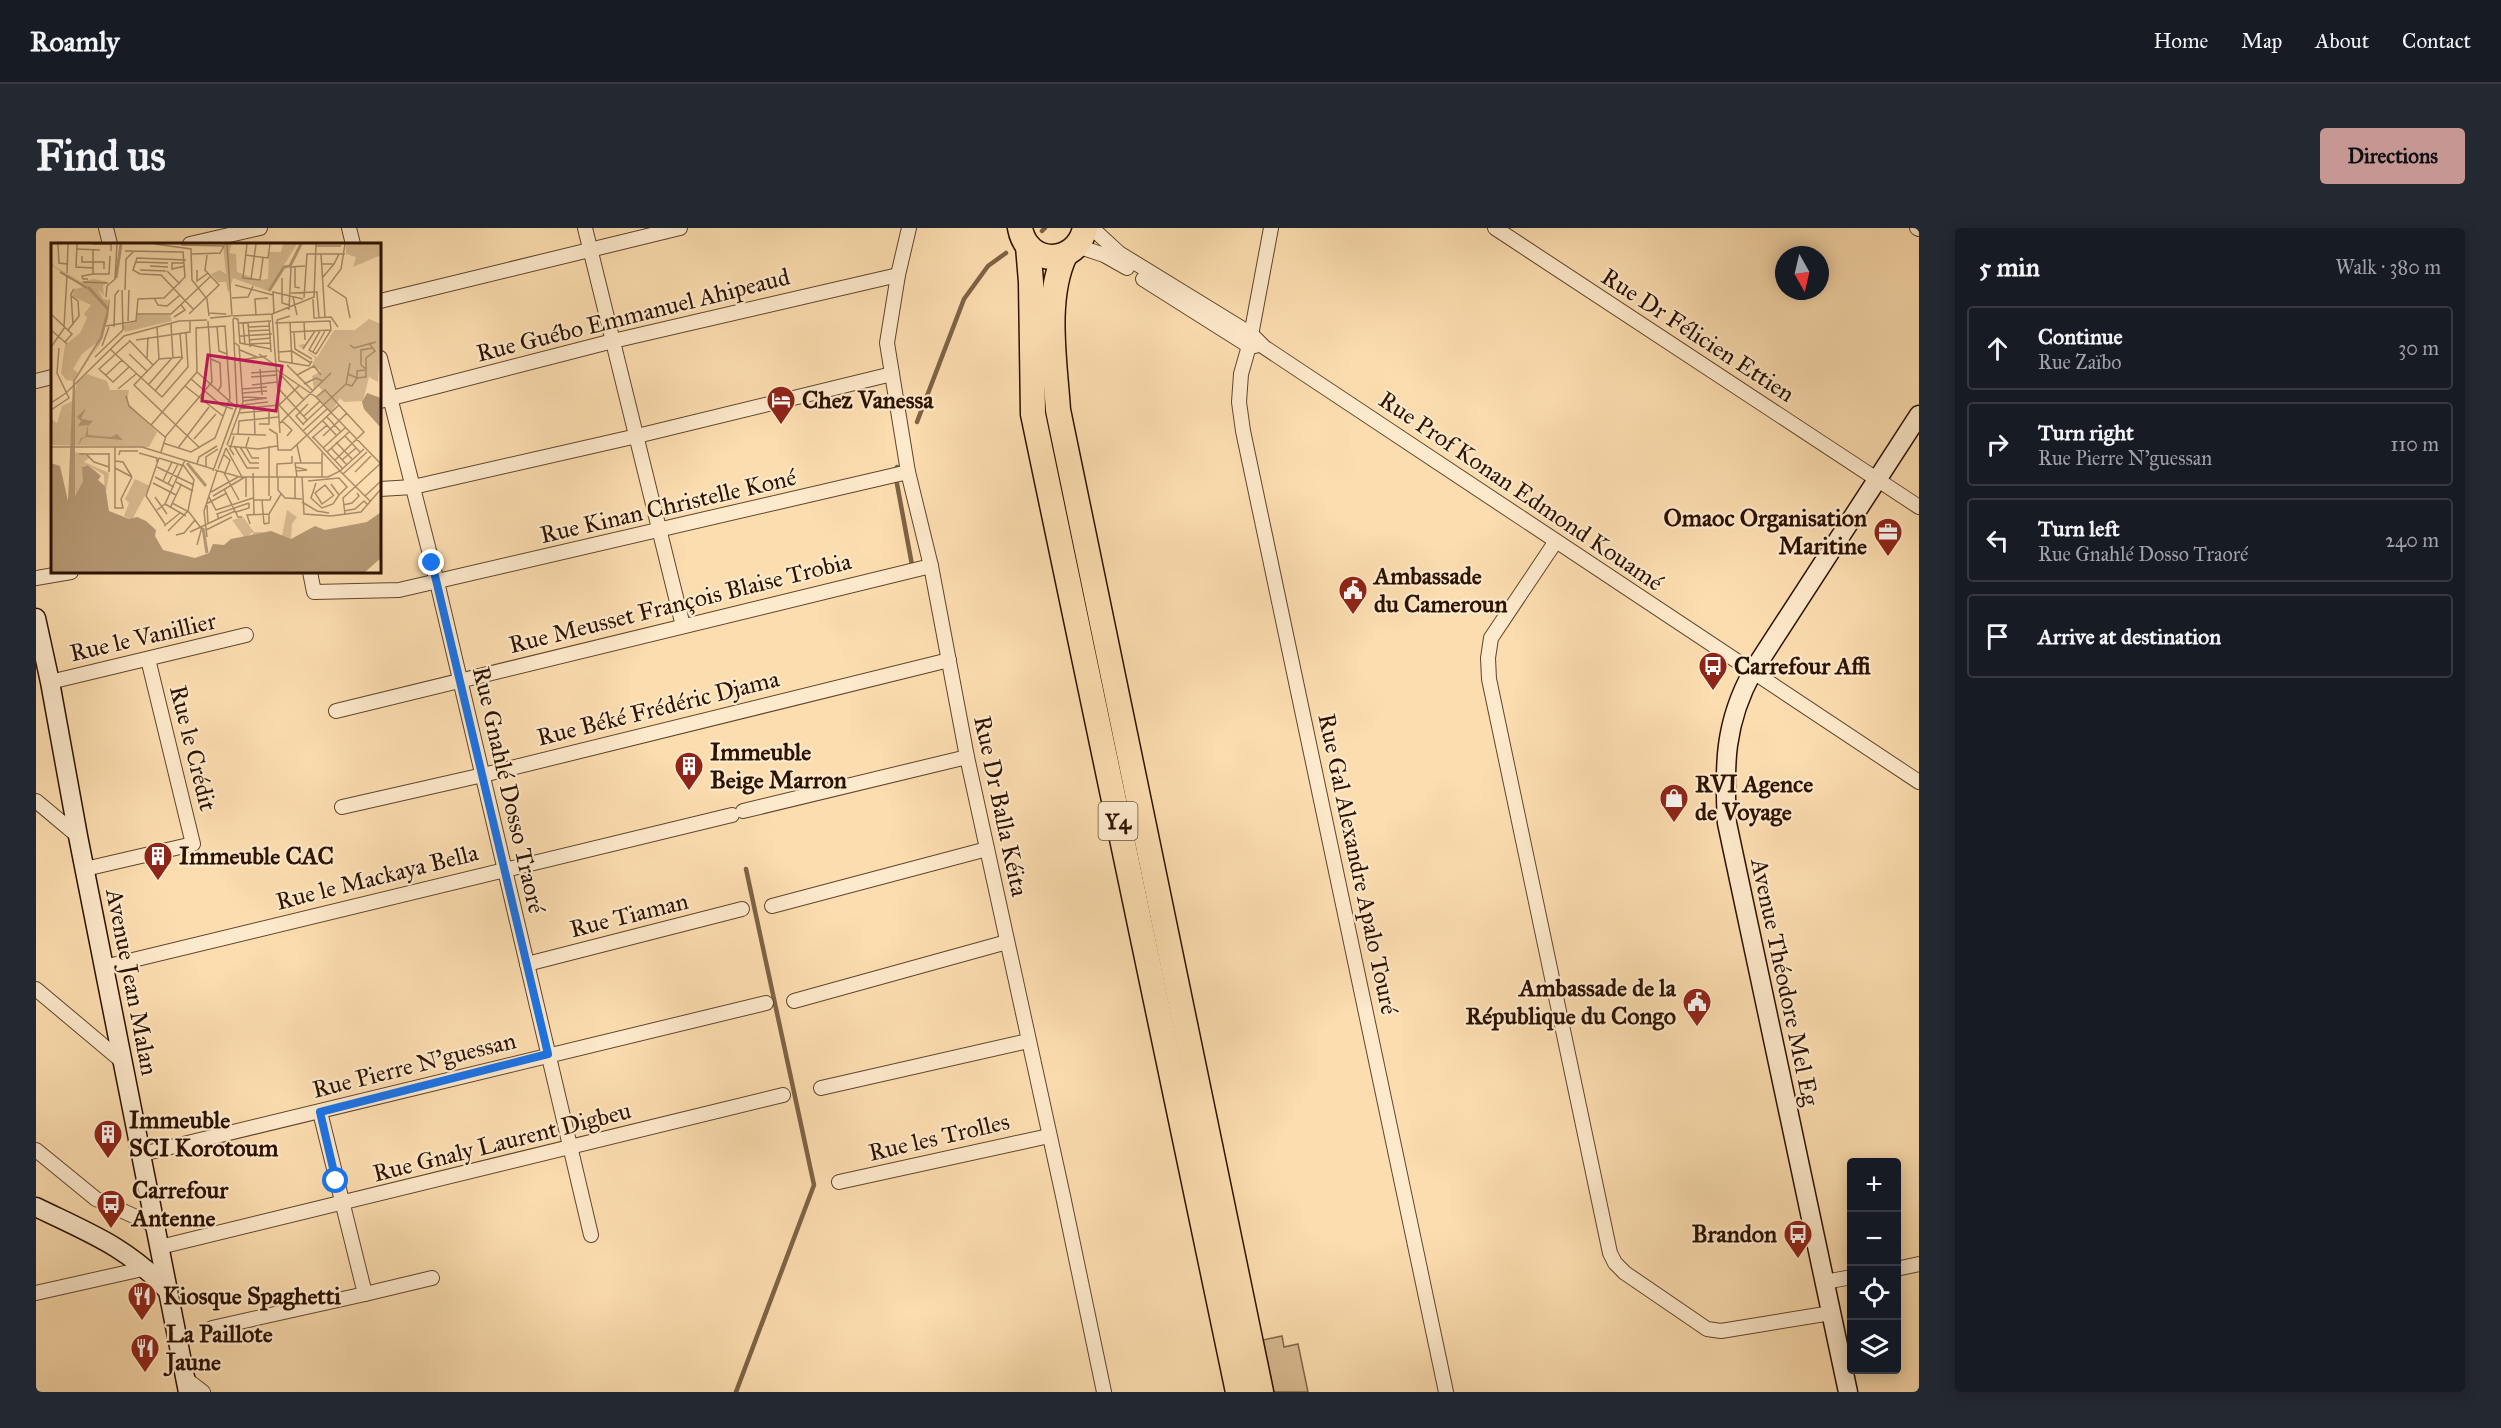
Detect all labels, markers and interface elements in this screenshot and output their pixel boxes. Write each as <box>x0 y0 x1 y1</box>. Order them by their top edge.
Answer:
text: Roamly <box>30 24 119 59</box>
text: Home <box>2153 28 2208 54</box>
text: Map <box>2241 28 2282 54</box>
text: About <box>2315 28 2369 54</box>
text: Contact <box>2402 28 2471 54</box>
button: Directions <box>2320 128 2465 184</box>
text: Find us <box>36 130 166 182</box>
inset map <box>51 243 381 573</box>
north arrow <box>1775 246 1829 300</box>
text: 5 min <box>1979 251 2040 283</box>
text: Walk · 380 m <box>2335 255 2441 279</box>
street label: Rue Guébo Emmanuel Ahipeaud <box>473 261 793 369</box>
street label: Rue Dr Félicien Ettien <box>1596 261 1800 409</box>
text: Continue <box>2038 323 2123 350</box>
icon: ahead <box>1981 332 2014 365</box>
text: 30 m <box>2398 336 2439 360</box>
text: Rue Zaïbo <box>2038 350 2121 374</box>
hotel icon: Chez Vanessa <box>765 384 797 426</box>
street label: Rue Prof Konan Edmond Kouamé <box>1373 384 1669 598</box>
place label: Chez Vanessa <box>802 385 934 415</box>
text: Turn right <box>2038 419 2134 446</box>
icon: right <box>1981 428 2014 461</box>
text: 110 m <box>2391 432 2439 456</box>
text: Rue Pierre N'guessan <box>2038 446 2212 470</box>
street label: Rue Kinan Christelle Koné <box>537 462 799 550</box>
place label: Omaoc Organisation Maritine <box>1664 503 1867 561</box>
text: Turn left <box>2038 515 2120 542</box>
office icon: Omaoc Organisation Maritine <box>1872 516 1904 558</box>
icon: left <box>1981 524 2014 557</box>
text: 240 m <box>2385 528 2439 552</box>
text: Rue Gnahlé Dosso Traoré <box>2038 542 2248 566</box>
street label: Rue Meusset François Blaise Trobia <box>506 546 855 660</box>
route end <box>418 549 444 575</box>
place label: Ambassade du Cameroun <box>1372 561 1508 619</box>
public building icon: Ambassade du Cameroun <box>1337 574 1369 616</box>
street label: Rue le Vanillier <box>67 606 219 668</box>
icon: arrive <box>1981 620 2014 653</box>
text: Arrive at destination <box>2038 623 2221 650</box>
bus stop icon: Carrefour Affi <box>1697 650 1729 692</box>
place label: Carrefour Affi <box>1734 651 1872 681</box>
street label: Rue Béké Frédéric Djama <box>534 663 783 753</box>
street label: Rue Gnahlé Dosso Traoré <box>466 664 552 916</box>
street label: Rue le Crédit <box>163 682 223 814</box>
street label: Rue Gal Alexandre Apalo Touré <box>1311 711 1405 1017</box>
street label: Rue Dr Balla Kéita <box>967 713 1035 900</box>
place label: Immeuble Beige Marron <box>710 737 847 795</box>
building icon: Immeuble Beige Marron <box>673 750 705 792</box>
place label: RVI Agence de Voyage <box>1695 769 1813 827</box>
shop icon: RVI Agence de Voyage <box>1658 782 1690 824</box>
road number: Y4 <box>1098 802 1138 840</box>
street label: Rue le Mackaya Bella <box>273 837 482 917</box>
building icon: Immeuble CAC <box>142 840 174 882</box>
place label: Immeuble CAC <box>179 841 334 871</box>
street label: Avenue Théodore Mel Eg <box>1744 855 1826 1109</box>
street label: Avenue Jean Malan <box>99 885 165 1078</box>
street label: Rue Tiaman <box>567 886 691 944</box>
place label: Ambassade de la République du Congo <box>1465 973 1677 1031</box>
public building icon: Ambassade de la République du Congo <box>1681 986 1713 1028</box>
street label: Rue Pierre N'guessan <box>309 1025 519 1105</box>
street label: Rue Gnaly Laurent Digbeu <box>370 1095 634 1189</box>
place label: Immeuble SCI Korotoum <box>129 1105 279 1163</box>
street label: Rue les Trolles <box>866 1106 1012 1168</box>
building icon: Immeuble SCI Korotoum <box>92 1118 124 1160</box>
map controls <box>1847 1158 1901 1374</box>
button: + <box>1847 1158 1901 1212</box>
route start <box>322 1167 348 1193</box>
place label: Carrefour Antenne <box>130 1175 229 1233</box>
bus stop icon: Carrefour Antenne <box>95 1188 127 1230</box>
button: − <box>1847 1212 1901 1266</box>
bus stop icon: Brandon <box>1782 1218 1814 1260</box>
place label: Brandon <box>1692 1219 1777 1249</box>
button: locate <box>1847 1266 1901 1320</box>
restaurant icon: Kiosque Spaghetti <box>126 1280 158 1322</box>
place label: Kiosque Spaghetti <box>163 1281 341 1311</box>
place label: La Paillote Jaune <box>163 1319 273 1377</box>
button: layers <box>1847 1320 1901 1374</box>
restaurant icon: La Paillote Jaune <box>129 1332 161 1374</box>

